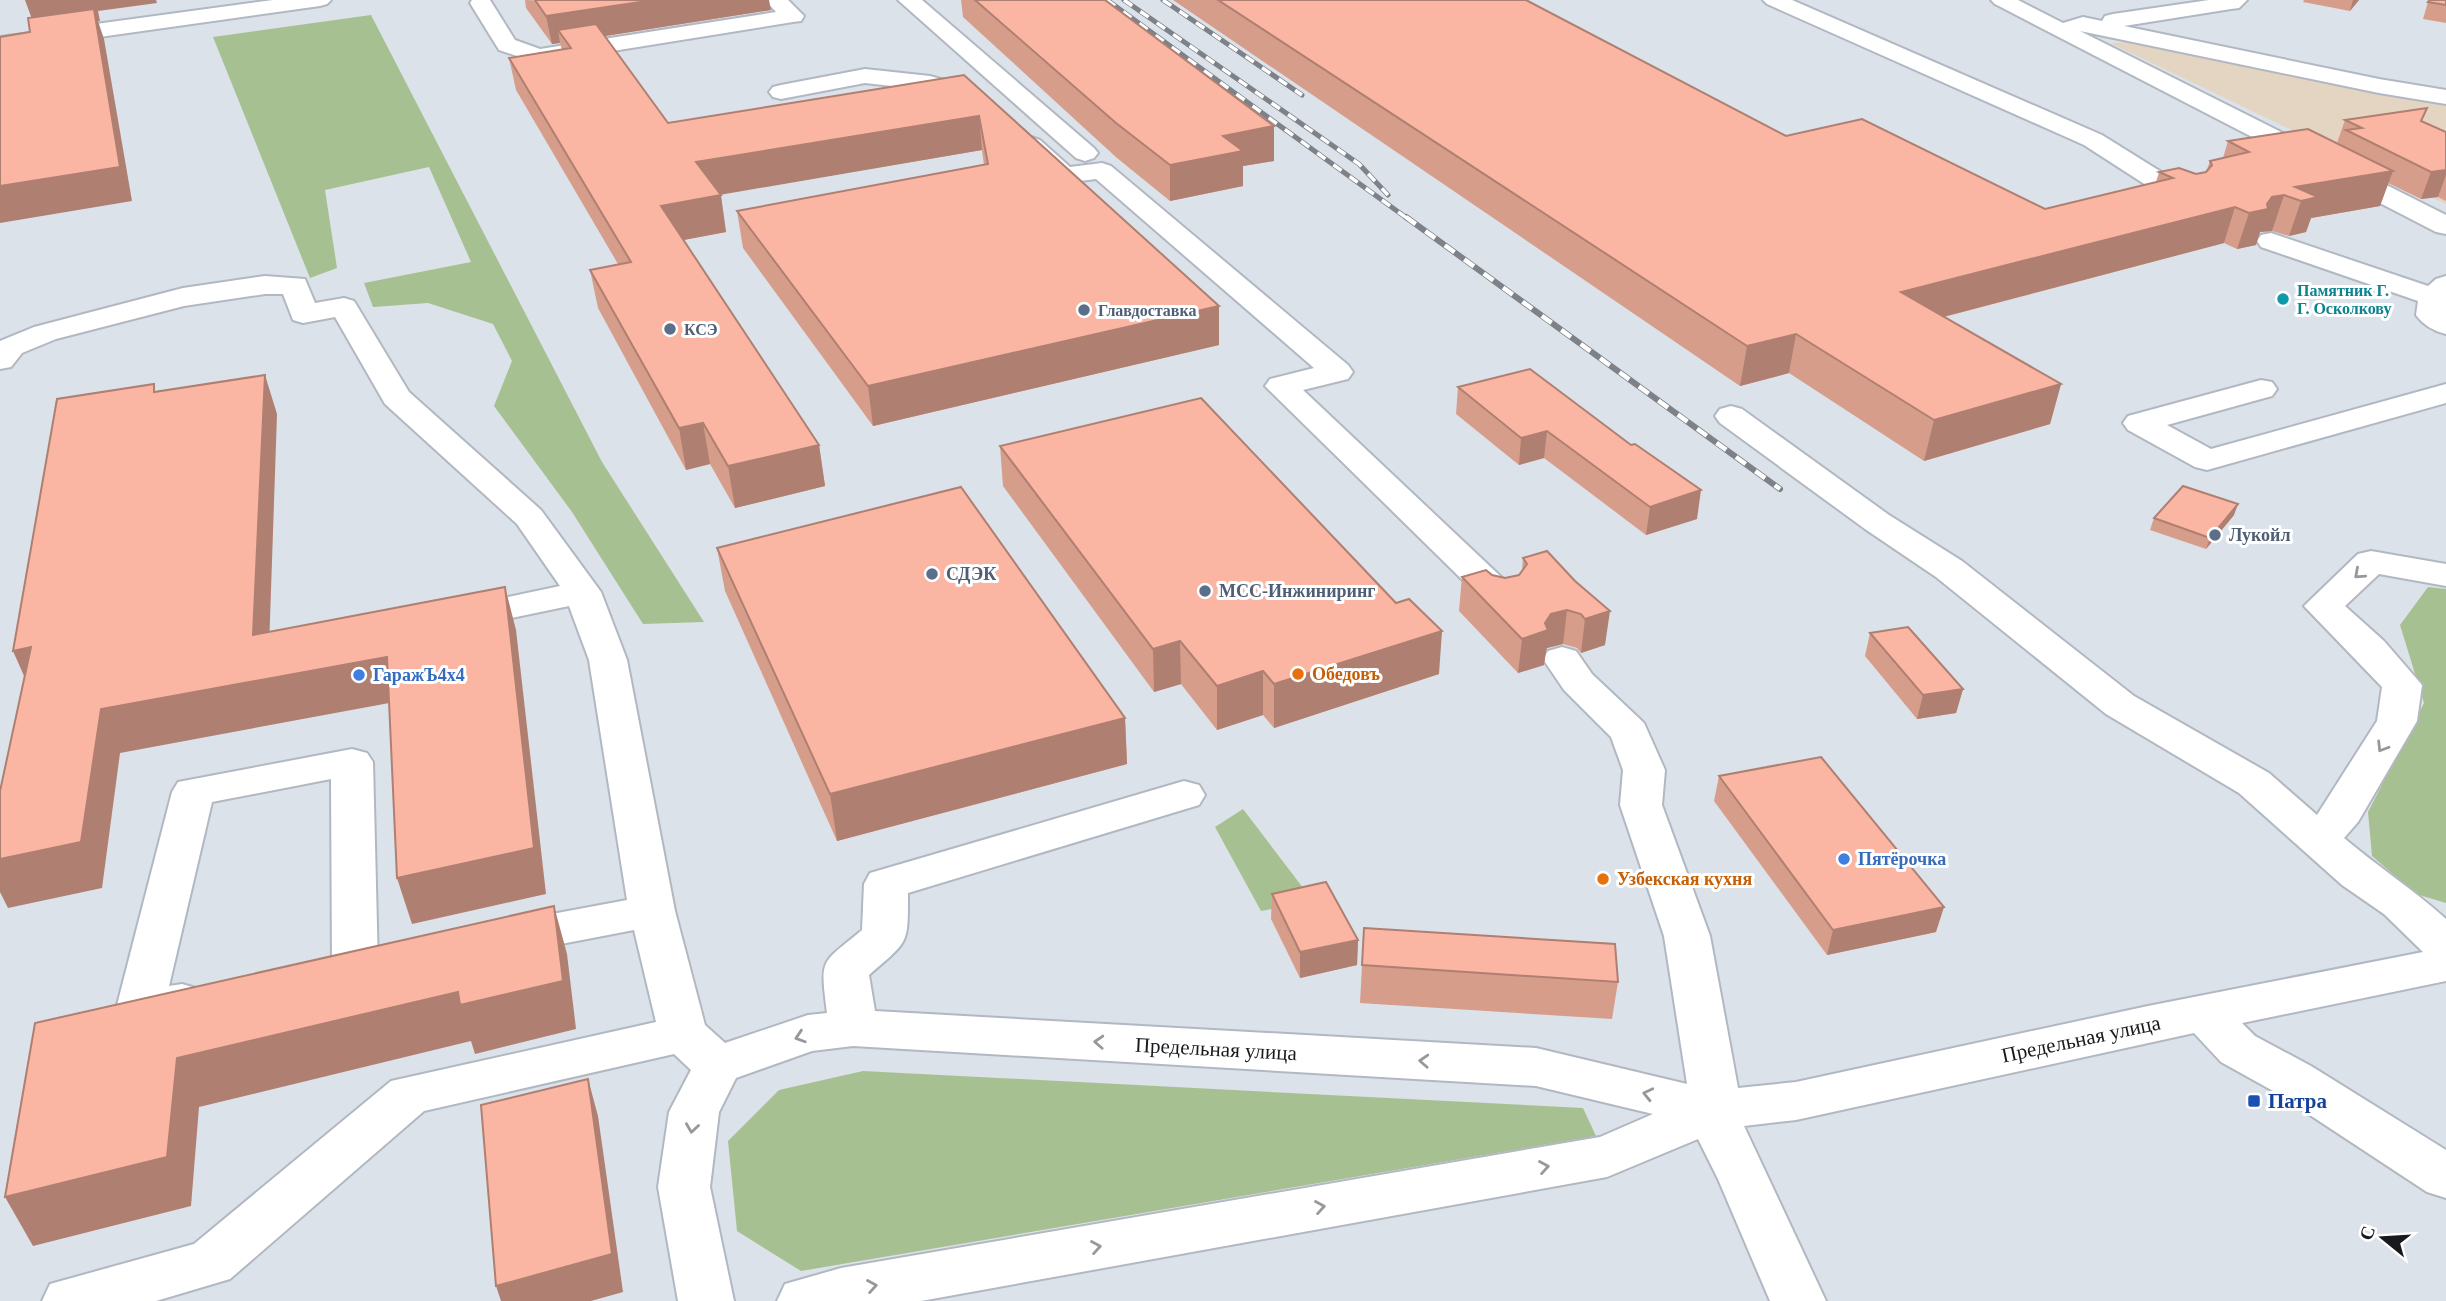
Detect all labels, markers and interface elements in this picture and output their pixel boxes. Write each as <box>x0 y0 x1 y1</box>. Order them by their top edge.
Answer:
place label: Памятник Г. Г. Осколкову <box>2297 282 2391 318</box>
marker: Памятник Г. Г. Осколкову <box>2275 291 2291 307</box>
marker: Главдоставка <box>1076 302 1092 318</box>
place label: Главдоставка <box>1098 302 1196 319</box>
marker: КСЭ <box>662 321 678 337</box>
place label: КСЭ <box>684 321 718 338</box>
place label: Лукойл <box>2229 525 2291 545</box>
marker: Лукойл <box>2207 527 2223 543</box>
place label: СДЭК <box>946 564 996 584</box>
one-way arrow <box>2354 565 2367 578</box>
marker: СДЭК <box>924 566 940 582</box>
place label: МСС-Инжиниринг <box>1219 581 1375 601</box>
marker: МСС-Инжиниринг <box>1197 583 1213 599</box>
place label: Обедовъ <box>1312 664 1380 684</box>
place label: ГаражЪ4х4 <box>373 665 465 685</box>
marker: Обедовъ <box>1290 666 1306 682</box>
marker: ГаражЪ4х4 <box>351 667 367 683</box>
one-way arrow <box>2377 739 2390 752</box>
place label: Пятёрочка <box>1858 849 1946 869</box>
marker: Пятёрочка <box>1836 851 1852 867</box>
place label: Узбекская кухня <box>1617 869 1752 889</box>
marker: Узбекская кухня <box>1595 871 1611 887</box>
street label: Предельная улица <box>1999 1010 2163 1068</box>
one-way arrow <box>794 1028 806 1043</box>
street label: Предельная улица <box>1134 1033 1298 1065</box>
one-way arrow <box>1094 1035 1105 1050</box>
one-way arrow <box>1419 1054 1430 1069</box>
one-way arrow <box>1643 1088 1655 1103</box>
place label: Патра <box>2268 1089 2328 1113</box>
marker: Патра <box>2246 1093 2262 1109</box>
one-way arrow <box>685 1122 700 1134</box>
one-way arrow <box>1538 1160 1549 1175</box>
one-way arrow <box>1314 1200 1326 1215</box>
north arrow <box>2348 1203 2418 1273</box>
text: С <box>2355 1223 2379 1243</box>
one-way arrow <box>1090 1240 1102 1255</box>
one-way arrow <box>866 1280 878 1295</box>

